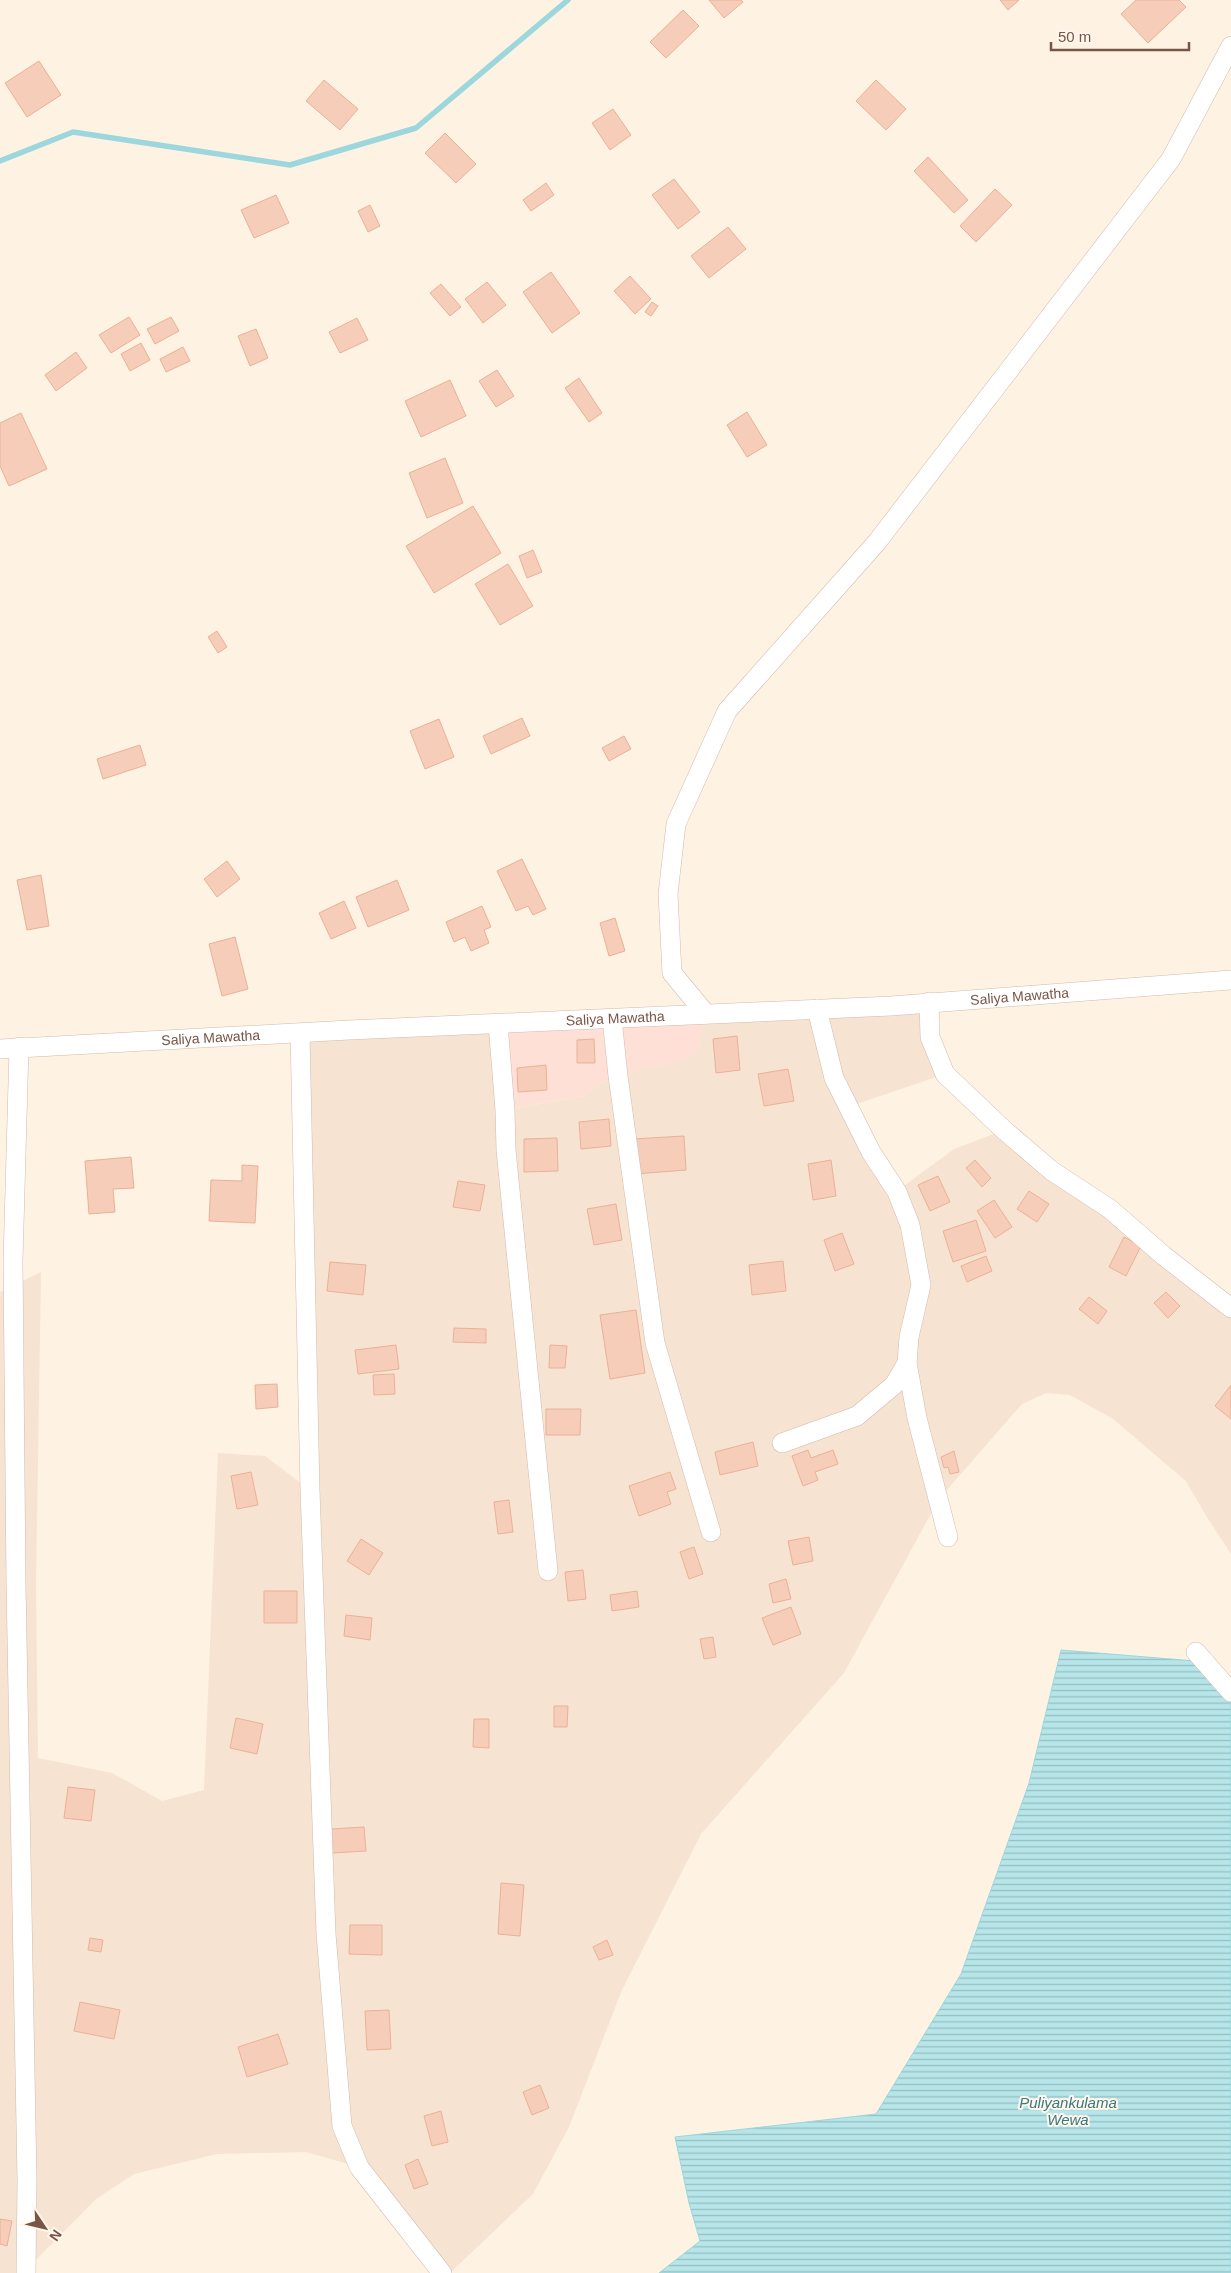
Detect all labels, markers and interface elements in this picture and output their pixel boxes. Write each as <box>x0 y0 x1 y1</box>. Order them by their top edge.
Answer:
scale bar <box>1051 20 1188 52</box>
text: 50 m <box>1058 28 1091 45</box>
street label: Saliya Mawatha <box>970 984 1070 1008</box>
street label: Saliya Mawatha <box>565 1008 665 1028</box>
street label: Saliya Mawatha <box>161 1027 261 1048</box>
water label: Puliyankulama Wewa <box>1019 2094 1117 2128</box>
north arrow <box>20 2203 70 2253</box>
text: N <box>46 2227 65 2244</box>

